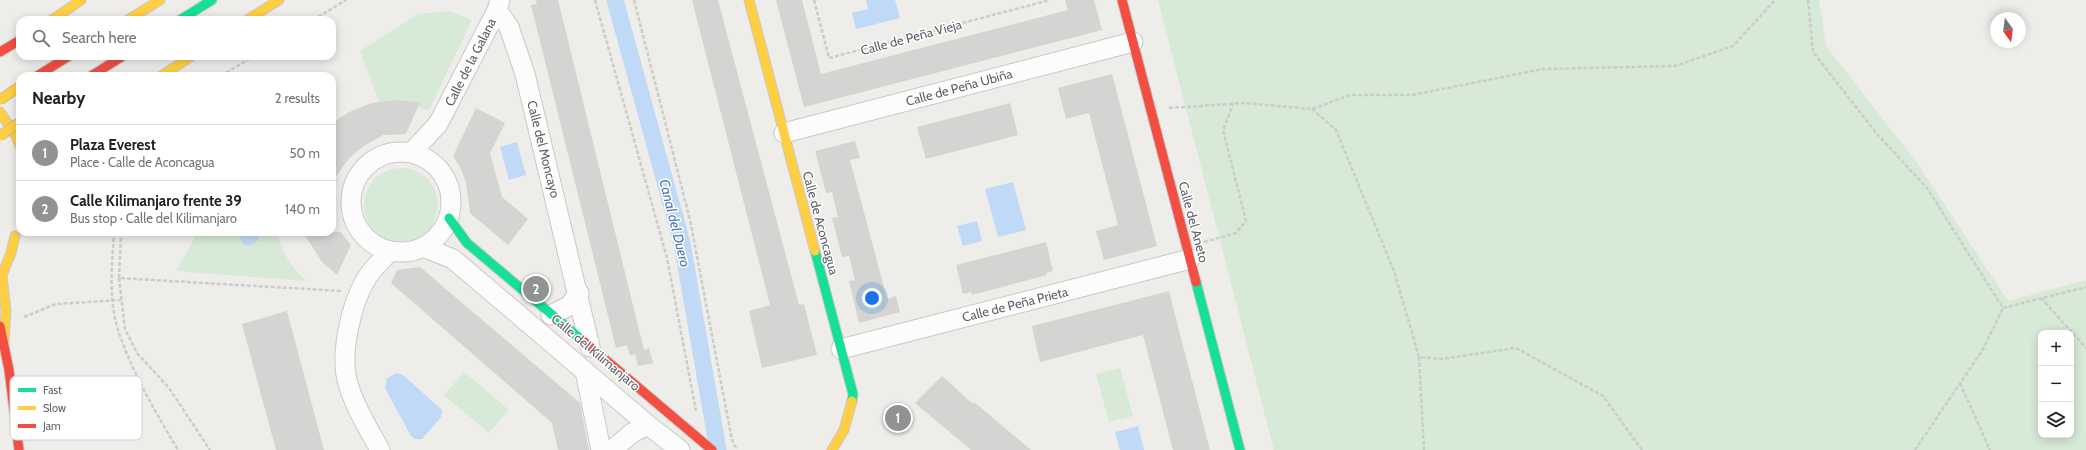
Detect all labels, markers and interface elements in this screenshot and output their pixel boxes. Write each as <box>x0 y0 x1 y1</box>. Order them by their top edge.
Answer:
north arrow <box>1990 12 2026 48</box>
street label: Calle de la Galana <box>441 15 499 109</box>
search box <box>16 16 336 60</box>
street label: Calle de Peña Vieja <box>859 16 964 59</box>
icon: search <box>30 27 52 49</box>
text: Search here <box>62 29 137 47</box>
street label: Calle de Peña Ubiña <box>904 65 1015 109</box>
text: Nearby <box>32 88 85 108</box>
text: 2 results <box>275 90 320 106</box>
street label: Calle del Moncayo <box>524 99 564 199</box>
text: Plaza Everest <box>70 136 156 154</box>
text: 1 <box>43 145 47 161</box>
text: 50 m <box>290 145 320 161</box>
text: Place · Calle de Aconcagua <box>70 154 215 170</box>
street label: Calle de Aconcagua <box>799 170 843 277</box>
water label: Canal del Duero <box>655 177 695 269</box>
street label: Calle del Aneto <box>1176 180 1212 264</box>
text: Calle Kilimanjaro frente 39 <box>70 192 242 210</box>
text: 2 <box>42 201 48 217</box>
text: 140 m <box>285 201 320 217</box>
text: Bus stop · Calle del Kilimanjaro <box>70 210 237 226</box>
pin: 2 <box>523 274 549 304</box>
street label: Calle de Peña Prieta <box>960 283 1070 325</box>
your location <box>862 288 882 308</box>
street label: Calle del Kilimanjaro <box>548 310 644 395</box>
map controls <box>2038 330 2074 438</box>
button: + <box>2038 330 2074 366</box>
button: − <box>2038 366 2074 402</box>
legend <box>10 376 142 440</box>
text: Fast <box>43 383 62 397</box>
text: Slow <box>43 401 66 415</box>
button: layers <box>2038 402 2074 438</box>
pin: 1 <box>885 403 911 433</box>
text: Jam <box>42 419 61 433</box>

